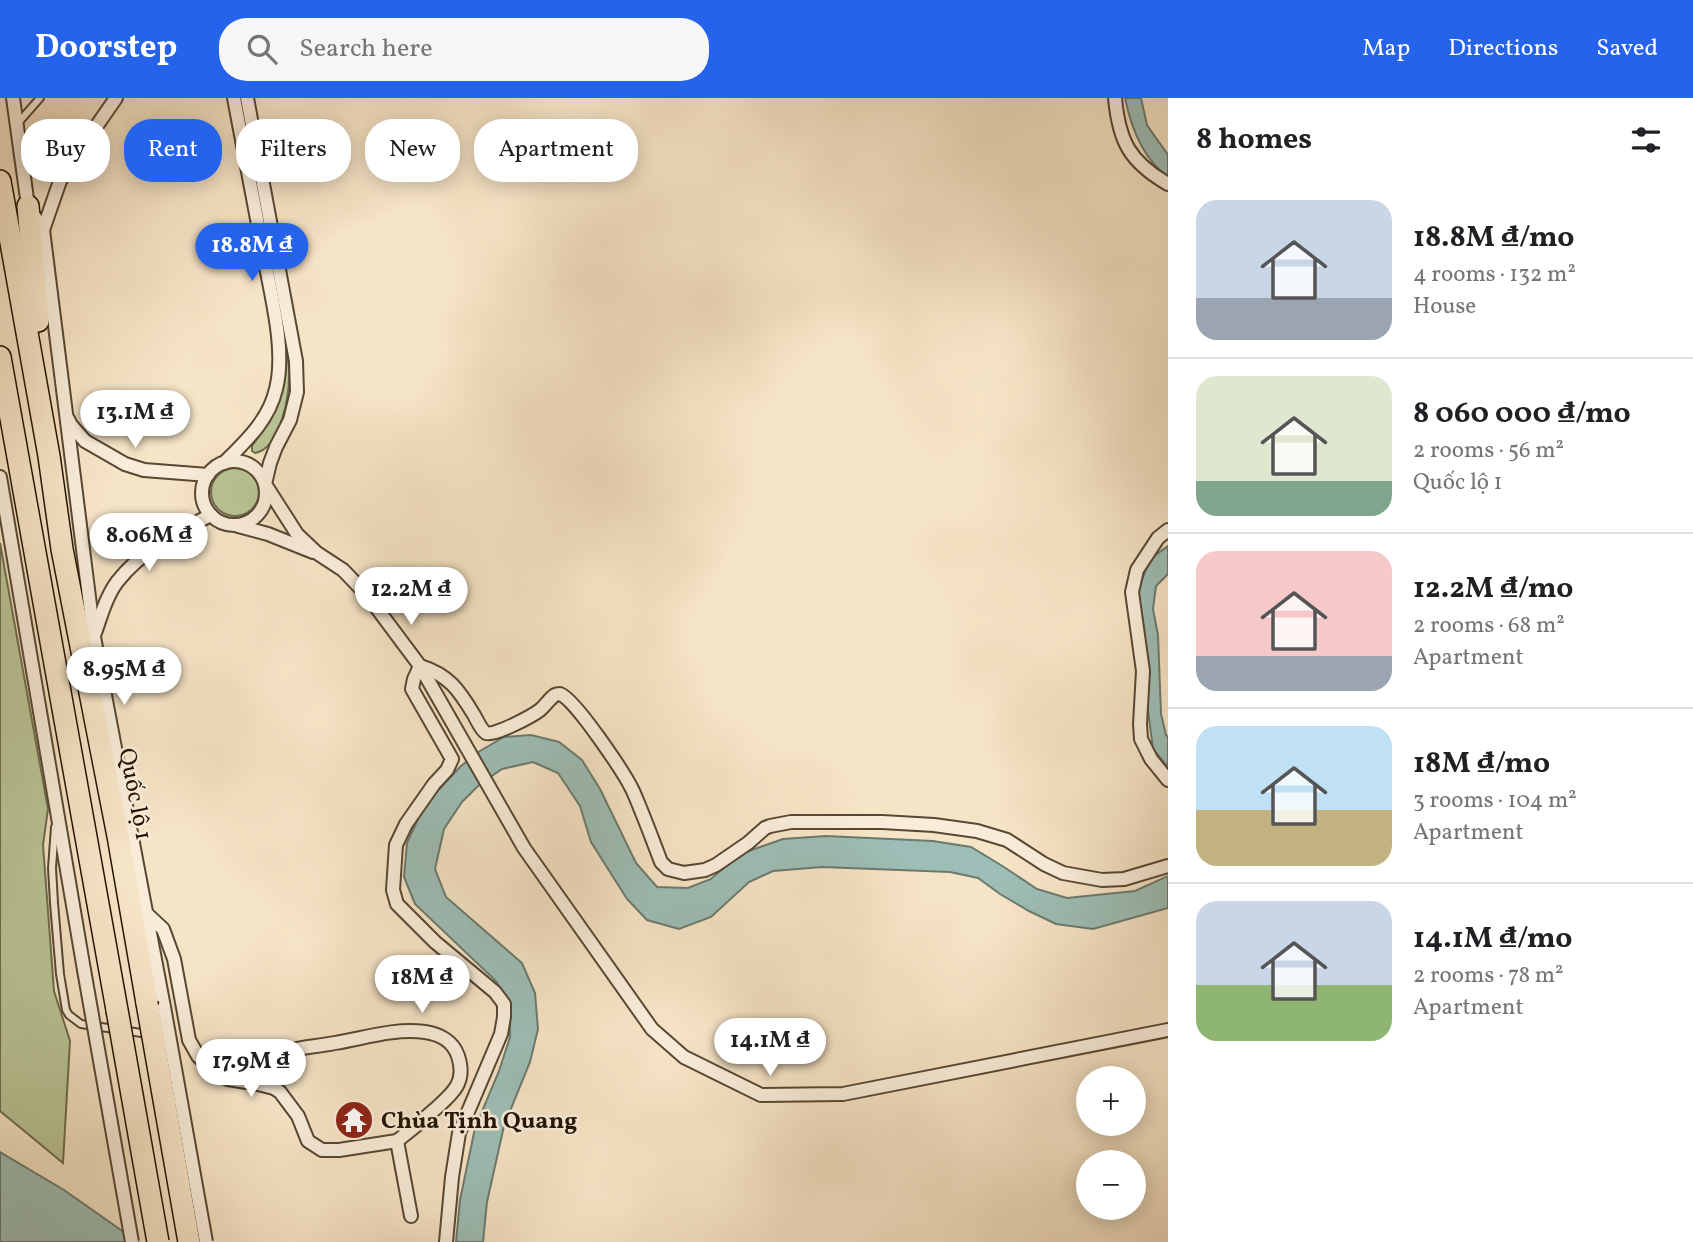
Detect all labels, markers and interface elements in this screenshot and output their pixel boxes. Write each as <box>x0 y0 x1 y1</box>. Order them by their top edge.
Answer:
search box <box>219 18 709 81</box>
text: Doorstep <box>35 26 177 72</box>
icon: search <box>243 30 281 68</box>
text: Search here <box>299 31 433 67</box>
text: Map <box>1362 32 1410 66</box>
text: Directions <box>1448 32 1558 66</box>
text: Saved <box>1596 32 1658 66</box>
chip: Buy <box>21 119 110 182</box>
chip: Rent <box>124 119 222 182</box>
chip: Filters <box>236 119 351 182</box>
chip: New <box>365 119 460 182</box>
chip: Apartment <box>474 119 638 182</box>
text: 8 homes <box>1196 119 1312 161</box>
icon: filters <box>1627 121 1665 159</box>
text: 18.8M ₫/mo <box>1413 217 1574 259</box>
pin: 18.8M ₫ <box>187 223 317 283</box>
icon: home <box>1252 228 1336 312</box>
text: 18.8M ₫ <box>211 230 293 262</box>
text: 4 rooms · 132 m² <box>1413 259 1576 291</box>
text: House <box>1413 291 1476 323</box>
pin: 13.1M ₫ <box>70 390 200 450</box>
text: 8 060 000 ₫/mo <box>1413 393 1631 435</box>
text: 13.1M ₫ <box>96 397 174 429</box>
icon: home <box>1252 404 1336 488</box>
text: 2 rooms · 56 m² <box>1413 435 1564 467</box>
text: Quốc lộ 1 <box>1413 467 1503 499</box>
pin: 8.06M ₫ <box>84 514 214 573</box>
text: 8.06M ₫ <box>106 520 192 552</box>
pin: 12.2M ₫ <box>346 568 476 627</box>
text: 12.2M ₫/mo <box>1413 568 1573 610</box>
text: 12.2M ₫ <box>371 574 451 606</box>
icon: home <box>1252 579 1336 663</box>
text: 2 rooms · 68 m² <box>1413 610 1565 642</box>
text: Apartment <box>1413 642 1524 674</box>
pin: 8.95M ₫ <box>59 648 189 707</box>
text: 8.95M ₫ <box>82 654 166 686</box>
text: 18M ₫/mo <box>1413 743 1550 785</box>
street label: Quốc lộ 1 <box>108 745 160 843</box>
icon: home <box>1252 754 1336 838</box>
text: 3 rooms · 104 m² <box>1413 785 1577 817</box>
text: Apartment <box>1413 817 1524 849</box>
text: 14.1M ₫/mo <box>1413 918 1572 960</box>
icon: home <box>1252 929 1336 1013</box>
pin: 18M ₫ <box>373 956 471 1015</box>
text: 2 rooms · 78 m² <box>1413 960 1564 992</box>
text: 18M ₫ <box>391 962 453 994</box>
text: Apartment <box>1413 992 1524 1024</box>
pin: 14.1M ₫ <box>705 1018 835 1078</box>
text: 14.1M ₫ <box>730 1025 810 1057</box>
pin: 17.9M ₫ <box>186 1040 316 1099</box>
text: 17.9M ₫ <box>212 1046 290 1078</box>
map controls <box>1076 1066 1146 1220</box>
button: + <box>1076 1066 1146 1136</box>
temple icon: Chùa Tịnh Quang <box>333 1099 375 1141</box>
place label: Chùa Tịnh Quang <box>381 1105 577 1139</box>
button: − <box>1076 1150 1146 1220</box>

